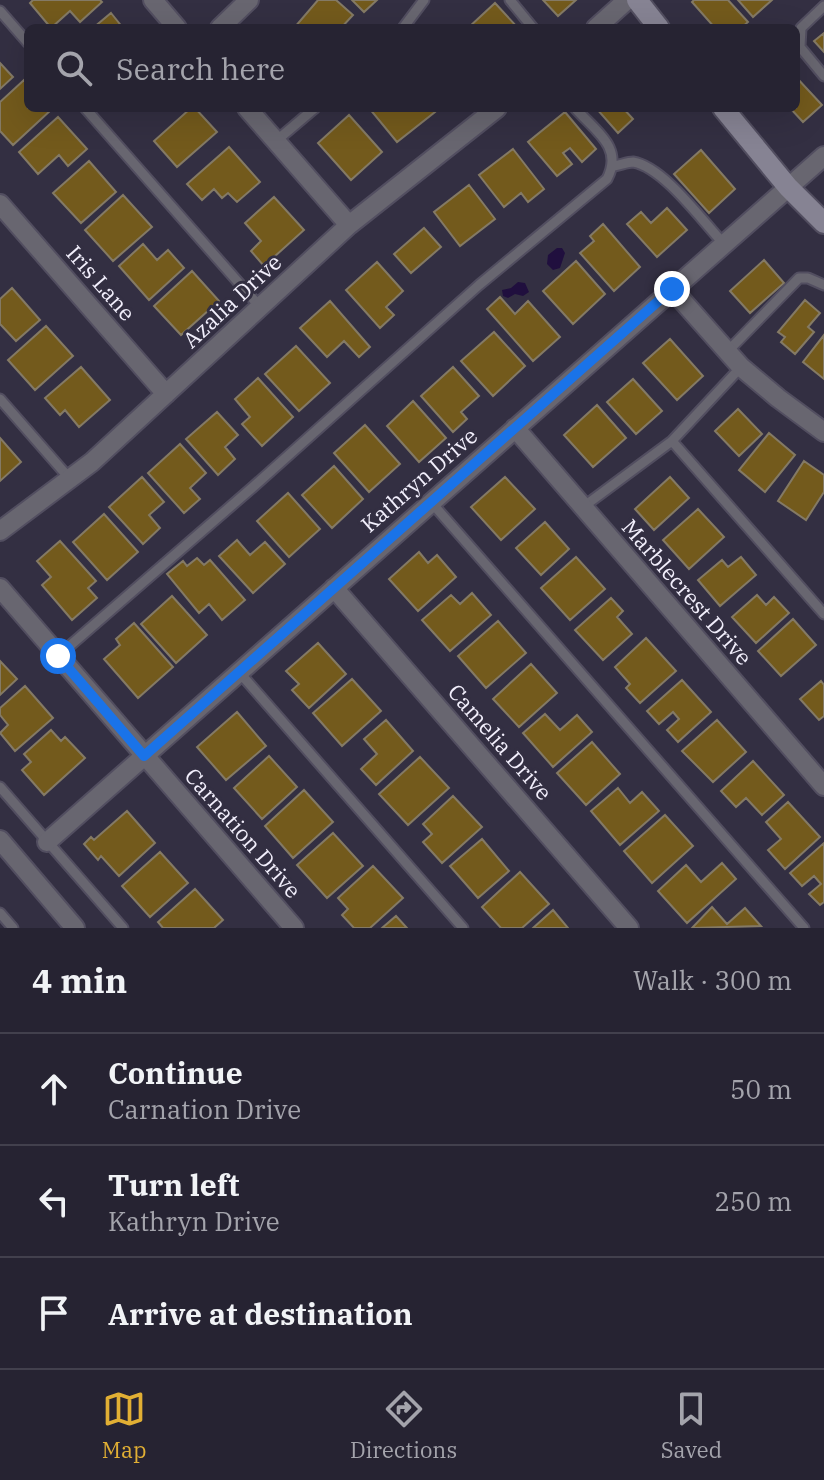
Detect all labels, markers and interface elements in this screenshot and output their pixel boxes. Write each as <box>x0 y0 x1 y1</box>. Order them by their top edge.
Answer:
search box <box>24 24 800 112</box>
icon: search <box>52 46 96 90</box>
text: Search here <box>116 49 285 88</box>
street label: Iris Lane <box>61 239 142 327</box>
street label: Azalia Drive <box>176 247 287 354</box>
route end <box>654 271 690 307</box>
street label: Kathryn Drive <box>354 421 483 538</box>
street label: Marblecrest Drive <box>616 513 759 671</box>
route start <box>40 638 76 674</box>
street label: Camelia Drive <box>442 677 559 806</box>
street label: Carnation Drive <box>179 761 308 904</box>
text: 4 min <box>32 958 127 1002</box>
text: Walk · 300 m <box>633 963 792 997</box>
text: Continue <box>108 1053 243 1092</box>
icon: ahead <box>32 1067 76 1111</box>
text: 50 m <box>730 1072 792 1106</box>
text: Carnation Drive <box>108 1092 301 1126</box>
text: Turn left <box>108 1165 240 1204</box>
icon: left <box>32 1179 76 1223</box>
text: 250 m <box>714 1184 792 1218</box>
text: Kathryn Drive <box>108 1204 280 1238</box>
icon: arrive <box>32 1291 76 1335</box>
text: Arrive at destination <box>108 1294 413 1333</box>
tab: Map <box>102 1387 146 1464</box>
tab: Directions <box>350 1387 457 1464</box>
tab: Saved <box>661 1387 722 1464</box>

